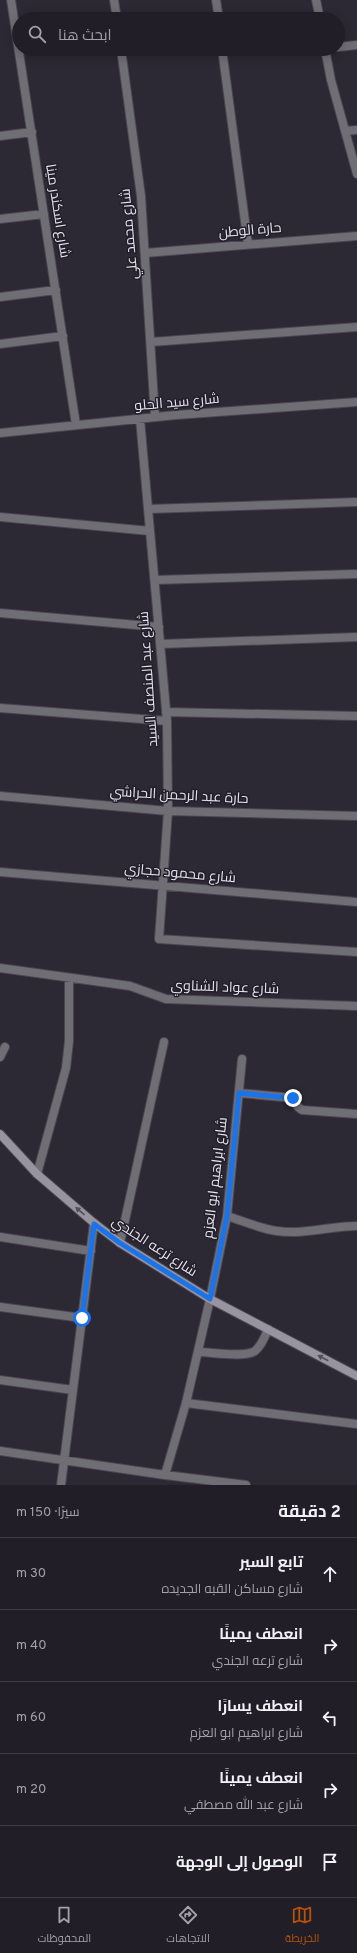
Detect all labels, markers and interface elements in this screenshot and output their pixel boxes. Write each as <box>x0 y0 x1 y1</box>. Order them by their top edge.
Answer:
search box <box>12 12 345 56</box>
icon: search <box>26 23 48 45</box>
text: ابحث هنا <box>58 27 112 46</box>
street label: شارع اسكندر مينا <box>41 163 73 259</box>
street label: شارع محمد علي <box>118 188 144 280</box>
street label: حارة الوطن <box>218 220 282 242</box>
street label: شارع سيد الحلو <box>134 391 220 415</box>
street label: شارع عبد المنصف السيد <box>136 611 162 747</box>
street label: حارة عبد الرحمن الحراشي <box>109 784 249 809</box>
street label: شارع محمود حجازي <box>123 861 237 889</box>
street label: شارع عواد الشناوي <box>170 978 280 1000</box>
route end <box>284 1089 302 1107</box>
street label: شارع ابراهيم ابو العزم <box>200 1116 232 1240</box>
one-way arrow <box>75 1207 85 1216</box>
street label: شارع ترعه الجندي <box>107 1213 200 1283</box>
route start <box>73 1309 91 1327</box>
one-way arrow <box>317 1355 328 1361</box>
text: 2 دقيقة <box>278 1502 341 1524</box>
text: سيرًا · 150 m <box>16 1505 79 1521</box>
text: تابع السير <box>240 1554 303 1573</box>
icon: ahead <box>319 1563 341 1585</box>
text: 30 m <box>16 1566 46 1582</box>
text: شارع مساكن القبه الجديده <box>161 1582 303 1598</box>
text: انعطف يمينًا <box>219 1626 303 1645</box>
icon: right <box>319 1635 341 1657</box>
text: 40 m <box>16 1638 47 1654</box>
text: شارع ترعه الجندي <box>212 1654 303 1670</box>
text: انعطف يسارًا <box>217 1698 303 1717</box>
icon: left <box>319 1707 341 1729</box>
text: 60 m <box>16 1710 46 1726</box>
text: شارع ابراهيم ابو العزم <box>190 1726 303 1742</box>
text: انعطف يمينًا <box>219 1770 303 1789</box>
icon: right <box>319 1779 341 1801</box>
text: 20 m <box>16 1782 46 1798</box>
text: شارع عبد الله مصطفي <box>184 1798 303 1814</box>
icon: arrive <box>319 1851 341 1873</box>
text: الوصول إلى الوجهة <box>176 1854 303 1873</box>
tab: المحفوظات <box>38 1904 91 1948</box>
tab: الاتجاهات <box>166 1904 210 1948</box>
tab: الخريطة <box>285 1904 319 1948</box>

